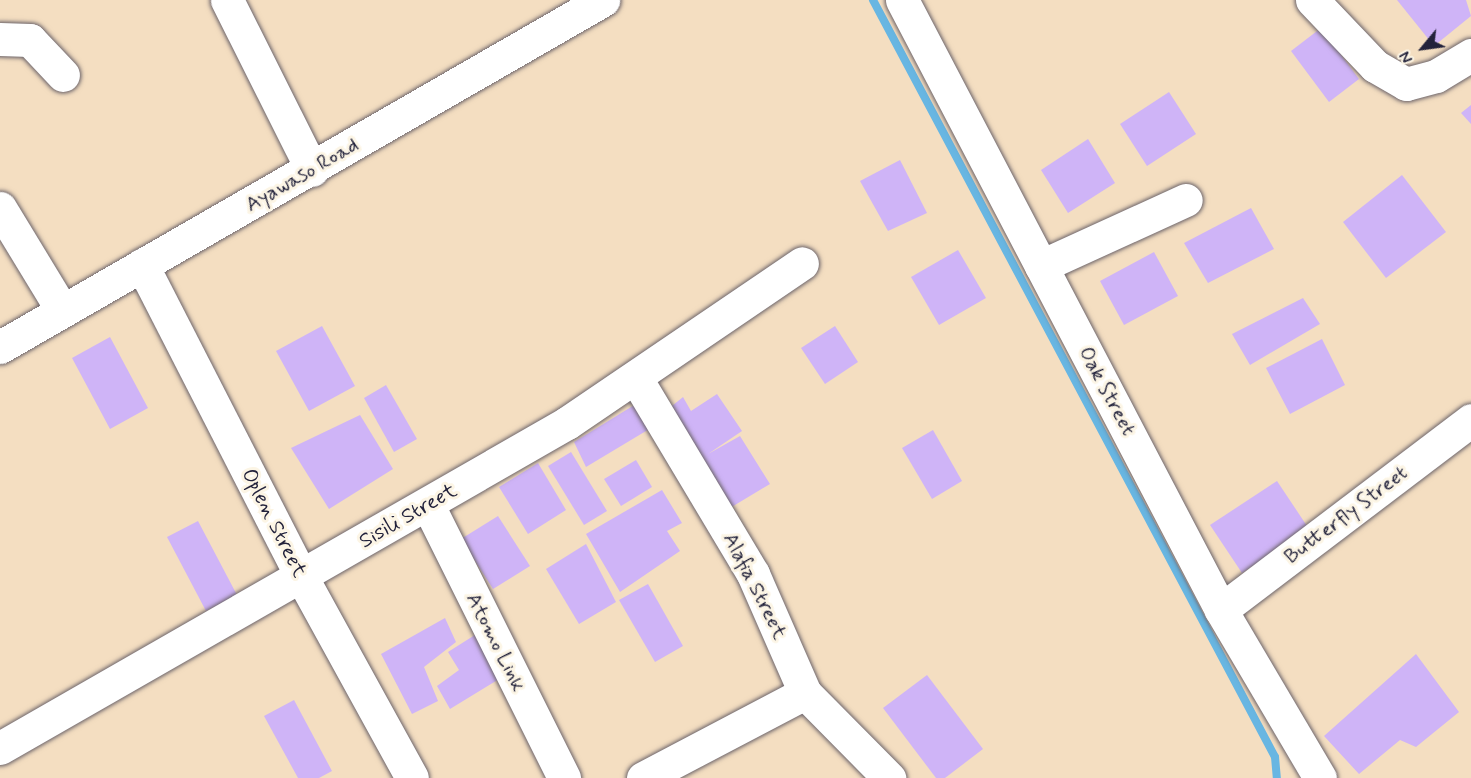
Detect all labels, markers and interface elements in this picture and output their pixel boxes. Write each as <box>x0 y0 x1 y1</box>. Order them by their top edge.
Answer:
north arrow <box>1393 18 1453 78</box>
text: N <box>1395 47 1419 67</box>
street label: Ayawaso Road <box>242 133 362 217</box>
street label: Oak Street <box>1072 341 1142 441</box>
street label: Butterfly Street <box>1278 459 1414 571</box>
street label: Oplen Street <box>236 464 312 582</box>
street label: Sisili Street <box>355 478 461 554</box>
street label: Alafia Street <box>717 529 793 643</box>
street label: Atomo Link <box>460 588 532 696</box>

